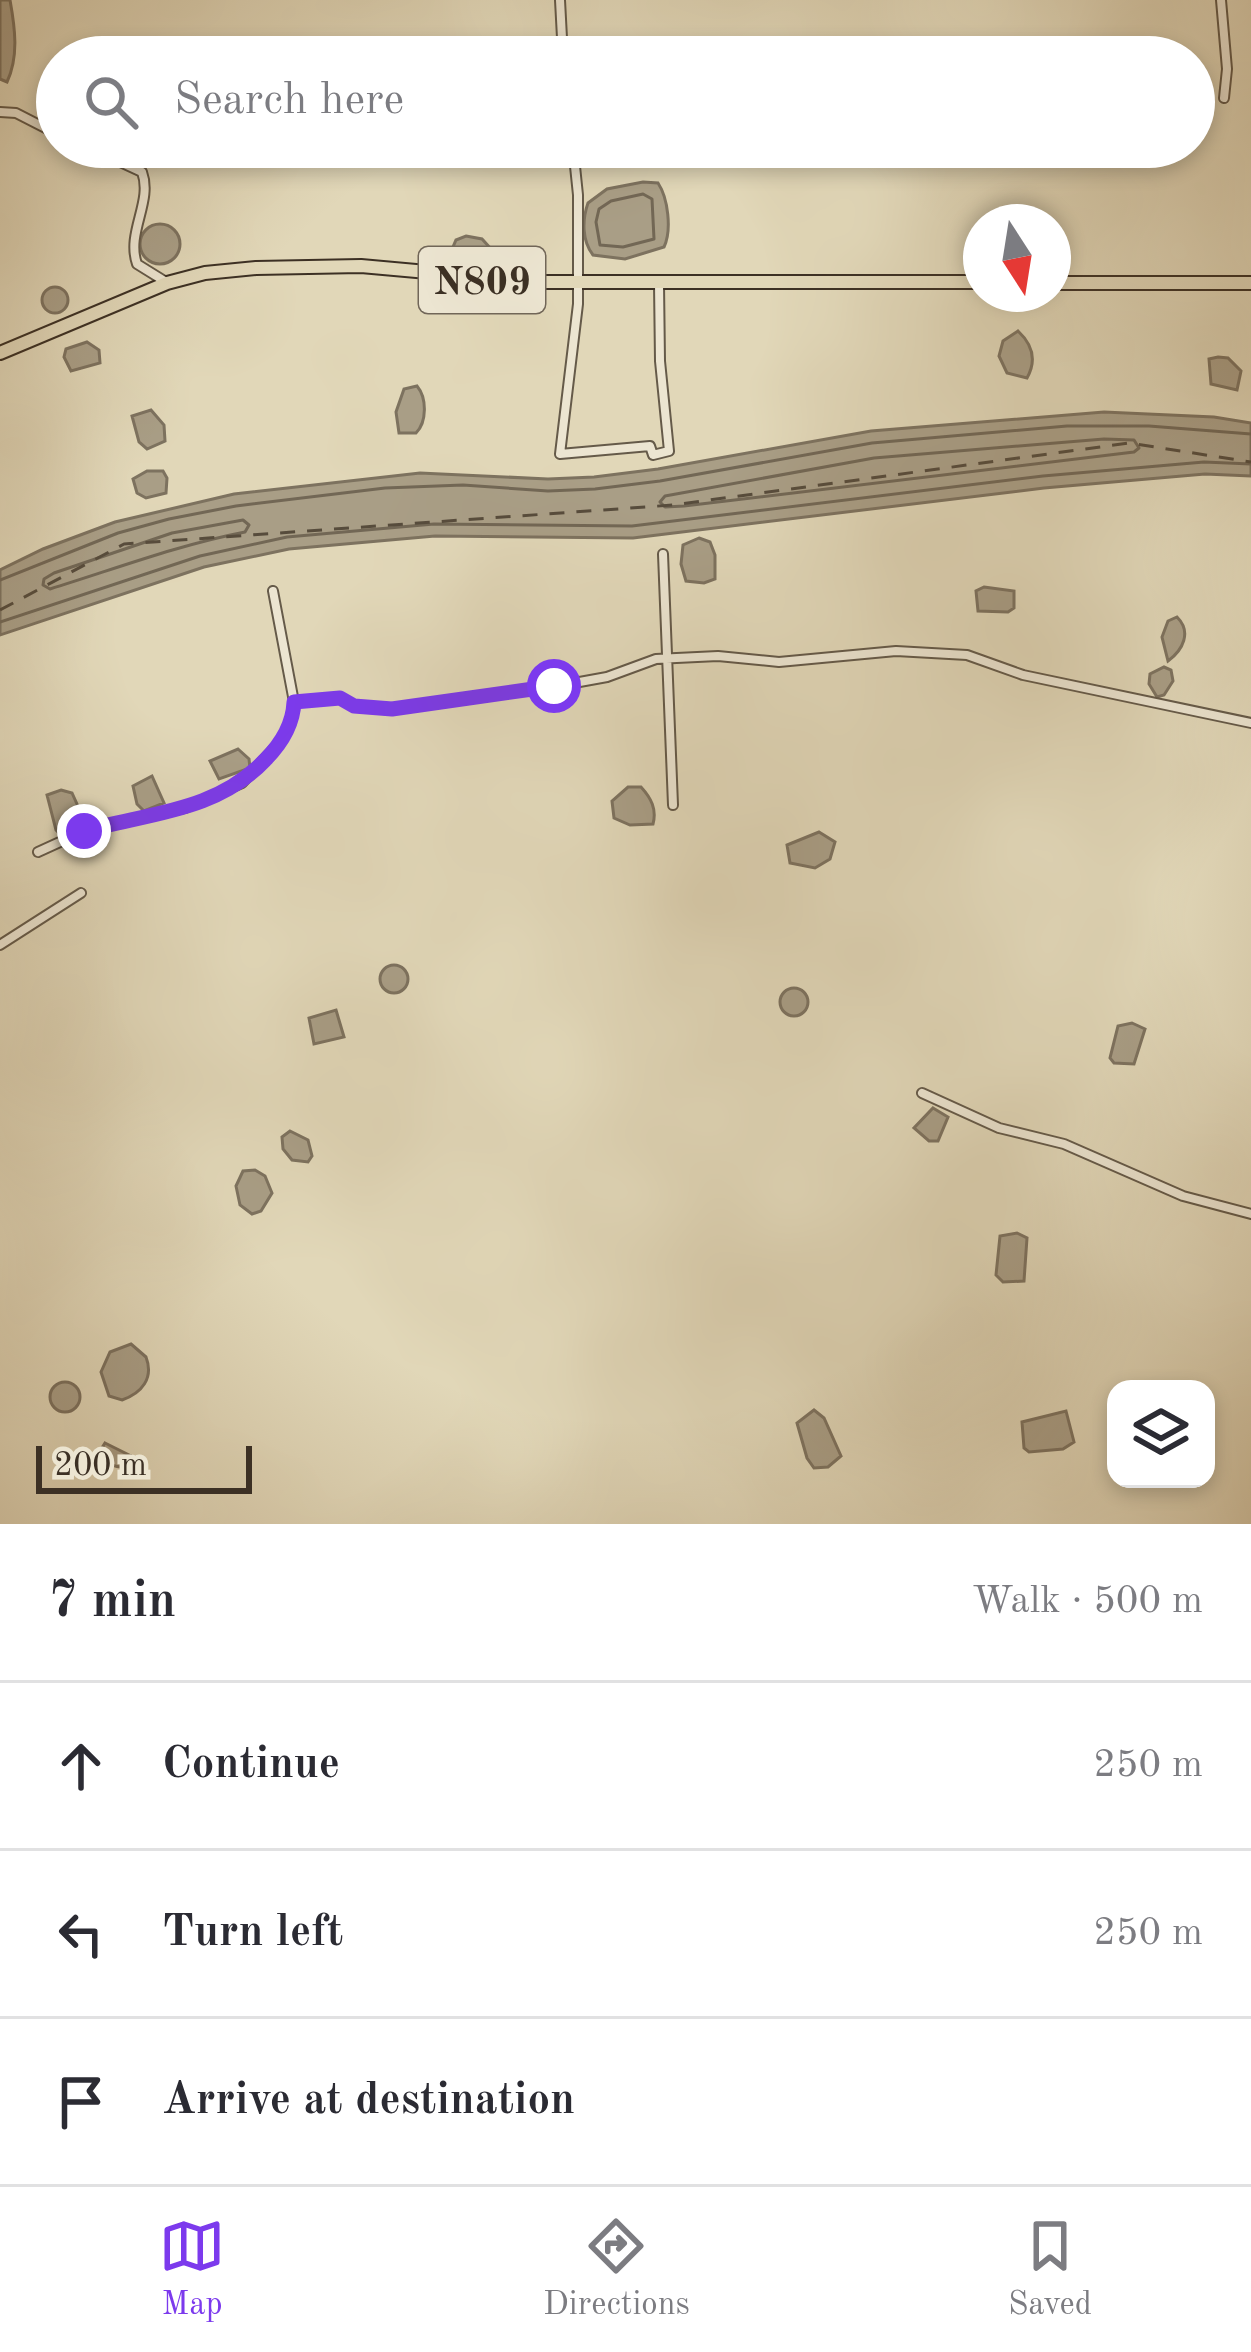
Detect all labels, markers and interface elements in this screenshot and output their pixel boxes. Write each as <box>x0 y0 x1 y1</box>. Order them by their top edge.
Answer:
search box <box>36 36 1215 168</box>
icon: search <box>78 69 144 135</box>
text: Search here <box>174 79 404 124</box>
north arrow <box>963 204 1071 312</box>
road number: N809 <box>419 247 545 313</box>
route start <box>527 659 581 713</box>
route end <box>57 804 111 858</box>
map controls <box>1107 1380 1215 1488</box>
button: layers <box>1107 1380 1215 1488</box>
scale bar <box>36 1440 252 1493</box>
text: 200 m <box>54 1450 147 1483</box>
text: 7 min <box>48 1577 176 1628</box>
text: Walk · 500 m <box>972 1582 1203 1621</box>
icon: ahead <box>48 1733 114 1799</box>
text: Continue <box>162 1743 340 1788</box>
text: 250 m <box>1093 1746 1203 1785</box>
icon: left <box>48 1901 114 1967</box>
text: Turn left <box>162 1911 343 1956</box>
text: 250 m <box>1093 1914 1203 1953</box>
icon: arrive <box>48 2069 114 2135</box>
text: Arrive at destination <box>162 2079 575 2124</box>
tab: Map <box>159 2213 225 2326</box>
tab: Directions <box>543 2213 690 2326</box>
tab: Saved <box>1008 2213 1092 2326</box>

